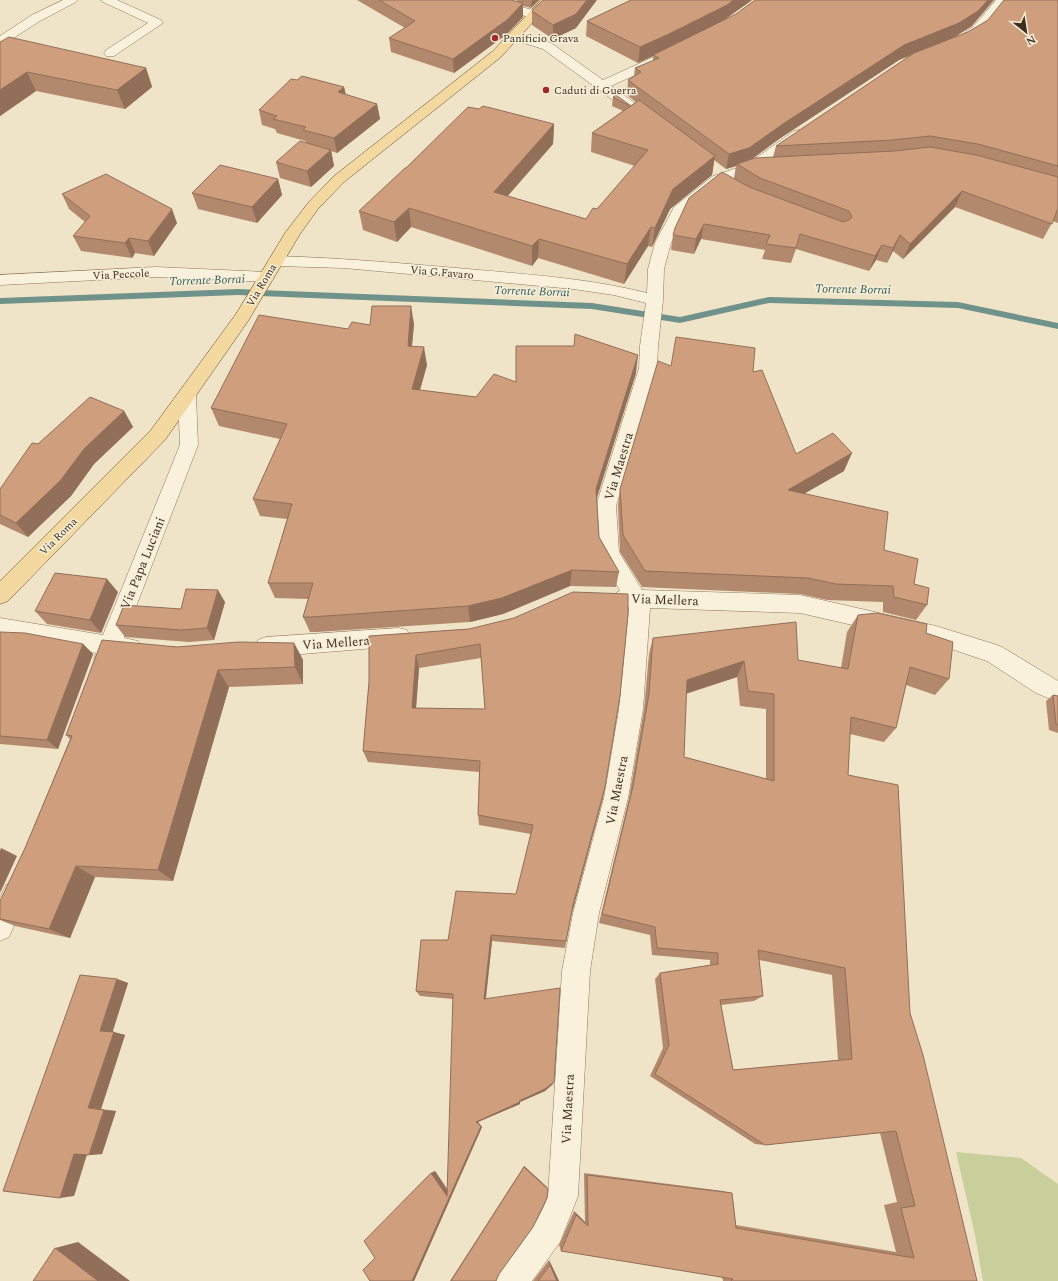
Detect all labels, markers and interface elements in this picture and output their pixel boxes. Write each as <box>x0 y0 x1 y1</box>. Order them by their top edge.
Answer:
north arrow <box>1006 12 1046 52</box>
place label: Panificio Grava <box>503 30 579 47</box>
text: N <box>1023 31 1039 50</box>
marker: Panificio Grava <box>490 33 500 43</box>
place label: Caduti di Guerra <box>554 82 637 99</box>
marker: Caduti di Guerra <box>541 85 551 95</box>
street label: Via Roma <box>242 260 281 310</box>
street label: Via G.Favaro <box>409 261 475 284</box>
street label: Via Peccole <box>92 265 150 284</box>
water label: Torrente Borrai <box>169 270 246 291</box>
water label: Torrente Borrai <box>815 279 892 300</box>
water label: Torrente Borrai <box>494 281 571 302</box>
street label: Via Maestra <box>599 429 639 503</box>
street label: Via Roma <box>35 513 82 559</box>
street label: Via Papa Luciani <box>115 514 171 613</box>
street label: Via Mellera <box>631 589 700 611</box>
street label: Via Mellera <box>302 631 371 655</box>
street label: Via Maestra <box>600 753 634 827</box>
street label: Via Maestra <box>556 1073 580 1145</box>

